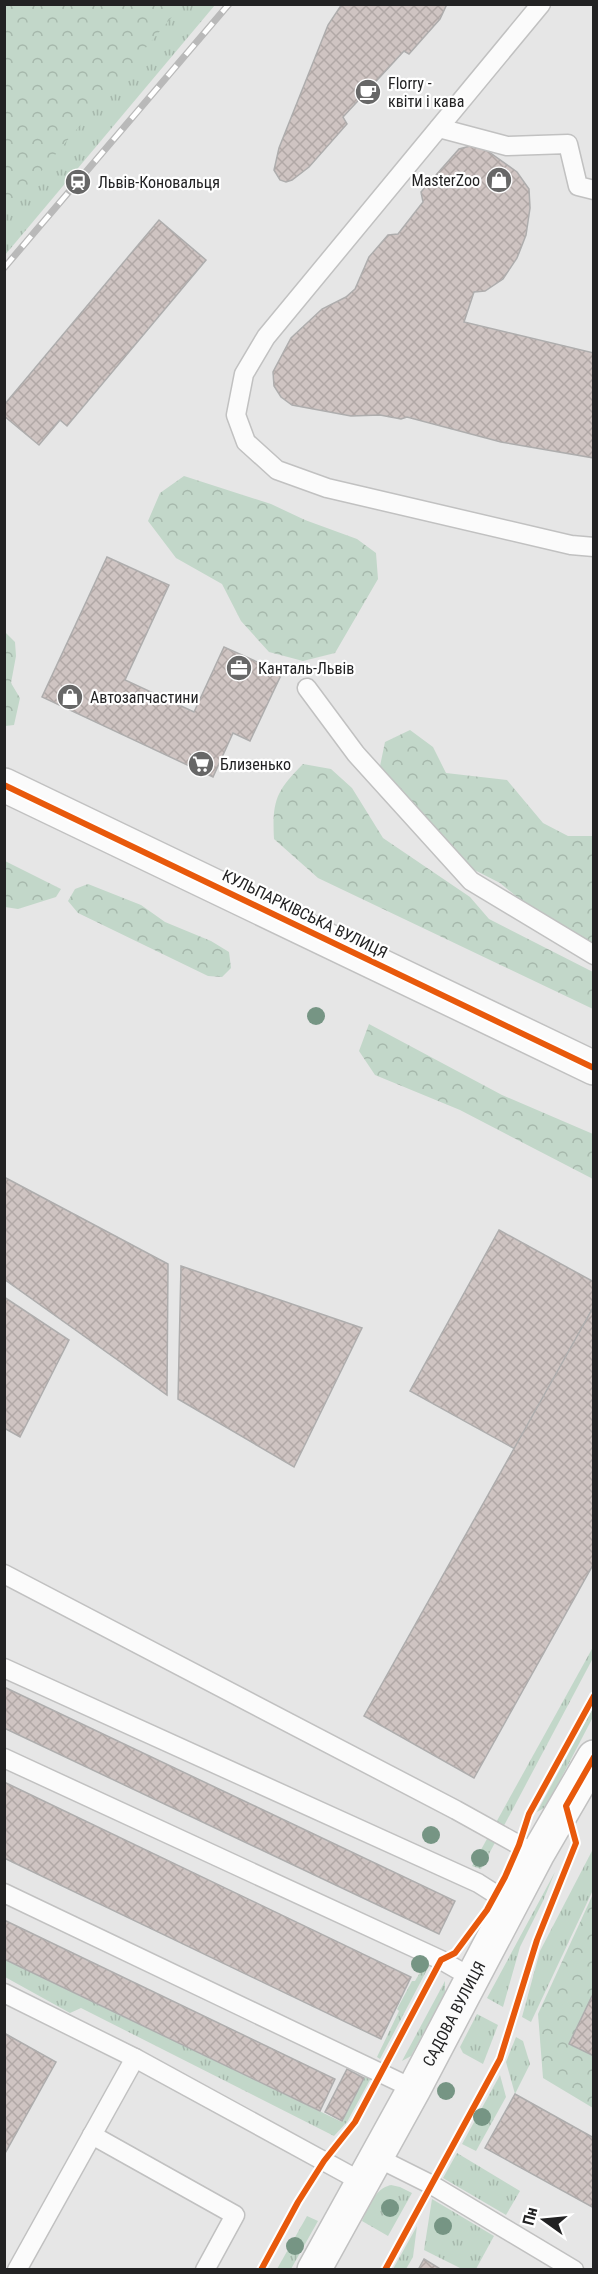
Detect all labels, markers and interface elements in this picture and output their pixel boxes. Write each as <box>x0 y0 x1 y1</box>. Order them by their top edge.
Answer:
place label: Florry - квіти і кава <box>388 74 464 111</box>
cafe icon: Florry - квіти і кава <box>353 77 383 107</box>
shop icon: MasterZoo <box>484 165 514 195</box>
station icon: Львів-Коновальця <box>63 167 93 197</box>
place label: MasterZoo <box>412 171 480 190</box>
place label: Львів-Коновальця <box>98 173 220 192</box>
office icon: Канталь-Львів <box>224 653 254 683</box>
place label: Канталь-Львів <box>258 659 354 678</box>
shop icon: Автозапчастини <box>55 682 85 712</box>
place label: Автозапчастини <box>90 688 199 707</box>
supermarket icon: Близенько <box>186 749 216 779</box>
place label: Близенько <box>220 755 291 774</box>
street label: КУЛЬПАРКІВСЬКА ВУЛИЦЯ <box>219 866 391 962</box>
street label: САДОВА ВУЛИЦЯ <box>418 1958 489 2069</box>
north arrow <box>514 2190 574 2250</box>
text: Пн <box>519 2205 541 2227</box>

